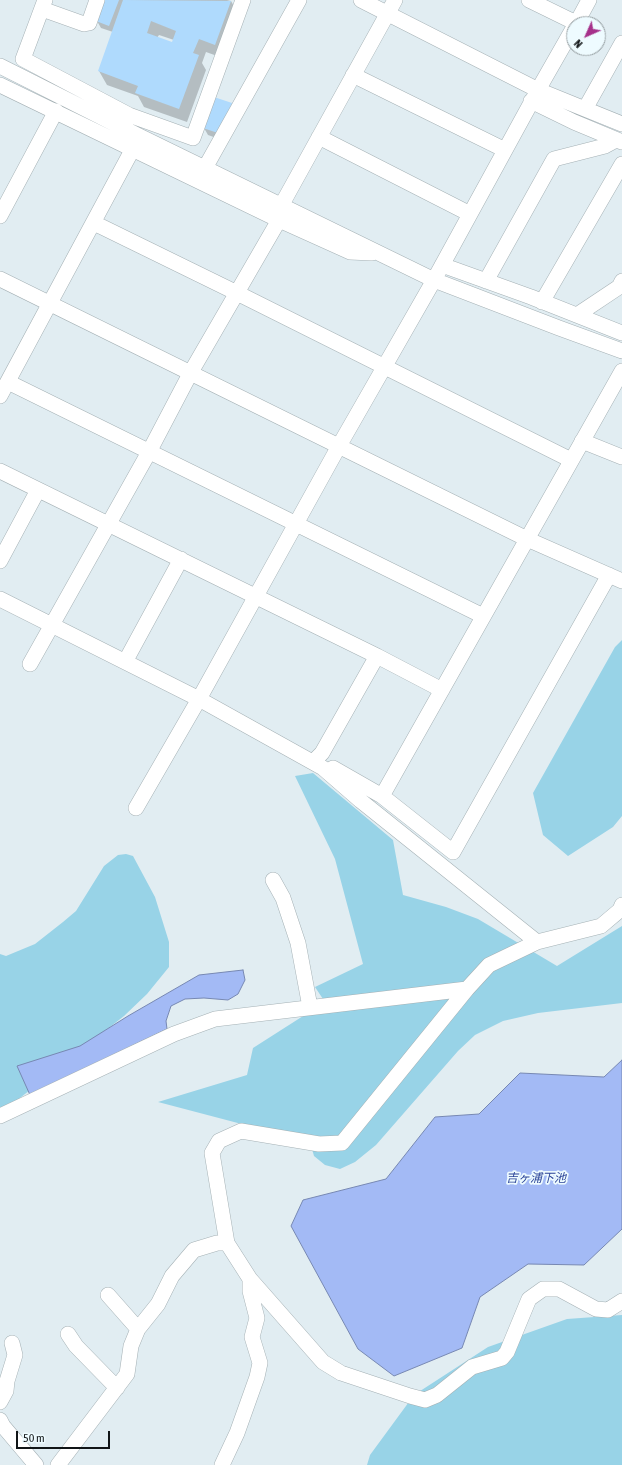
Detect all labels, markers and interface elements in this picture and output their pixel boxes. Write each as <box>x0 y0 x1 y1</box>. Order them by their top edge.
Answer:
north arrow <box>566 16 606 56</box>
text: N <box>572 37 585 50</box>
water label: 吉ヶ浦下池 <box>506 1171 566 1185</box>
scale bar <box>18 1423 112 1449</box>
text: 50 m <box>23 1431 45 1445</box>

